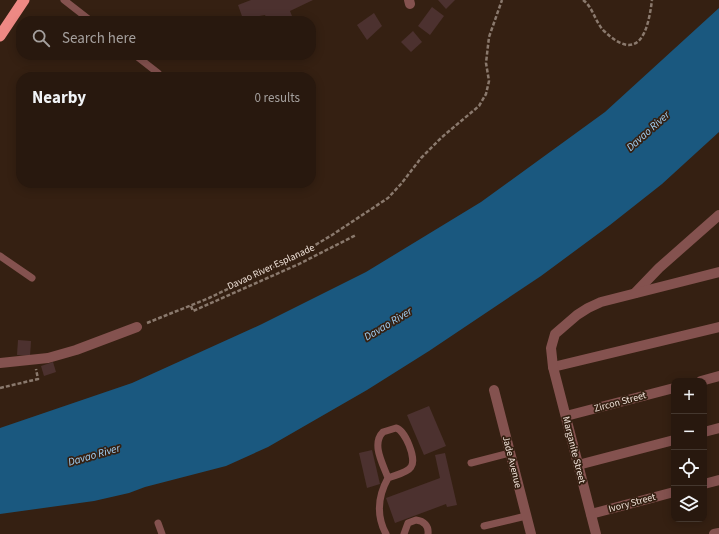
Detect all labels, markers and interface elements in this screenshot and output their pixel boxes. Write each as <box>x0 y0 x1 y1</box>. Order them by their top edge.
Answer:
search box <box>16 16 316 60</box>
icon: search <box>30 27 52 49</box>
text: Search here <box>62 28 136 49</box>
text: Nearby <box>32 86 86 110</box>
text: 0 results <box>255 89 300 107</box>
water label: Davao River <box>623 107 674 155</box>
street label: Davao River Esplanade <box>225 241 317 293</box>
water label: Davao River <box>361 303 416 344</box>
map controls <box>671 378 707 522</box>
button: + <box>671 378 707 414</box>
street label: Zircon Street <box>592 388 648 416</box>
button: − <box>671 414 707 450</box>
street label: Marganite Street <box>559 415 589 486</box>
street label: Jade Avenue <box>499 435 525 490</box>
water label: Davao River <box>66 440 123 470</box>
button: locate <box>671 450 707 486</box>
button: layers <box>671 486 707 522</box>
street label: Ivory Street <box>607 490 658 516</box>

